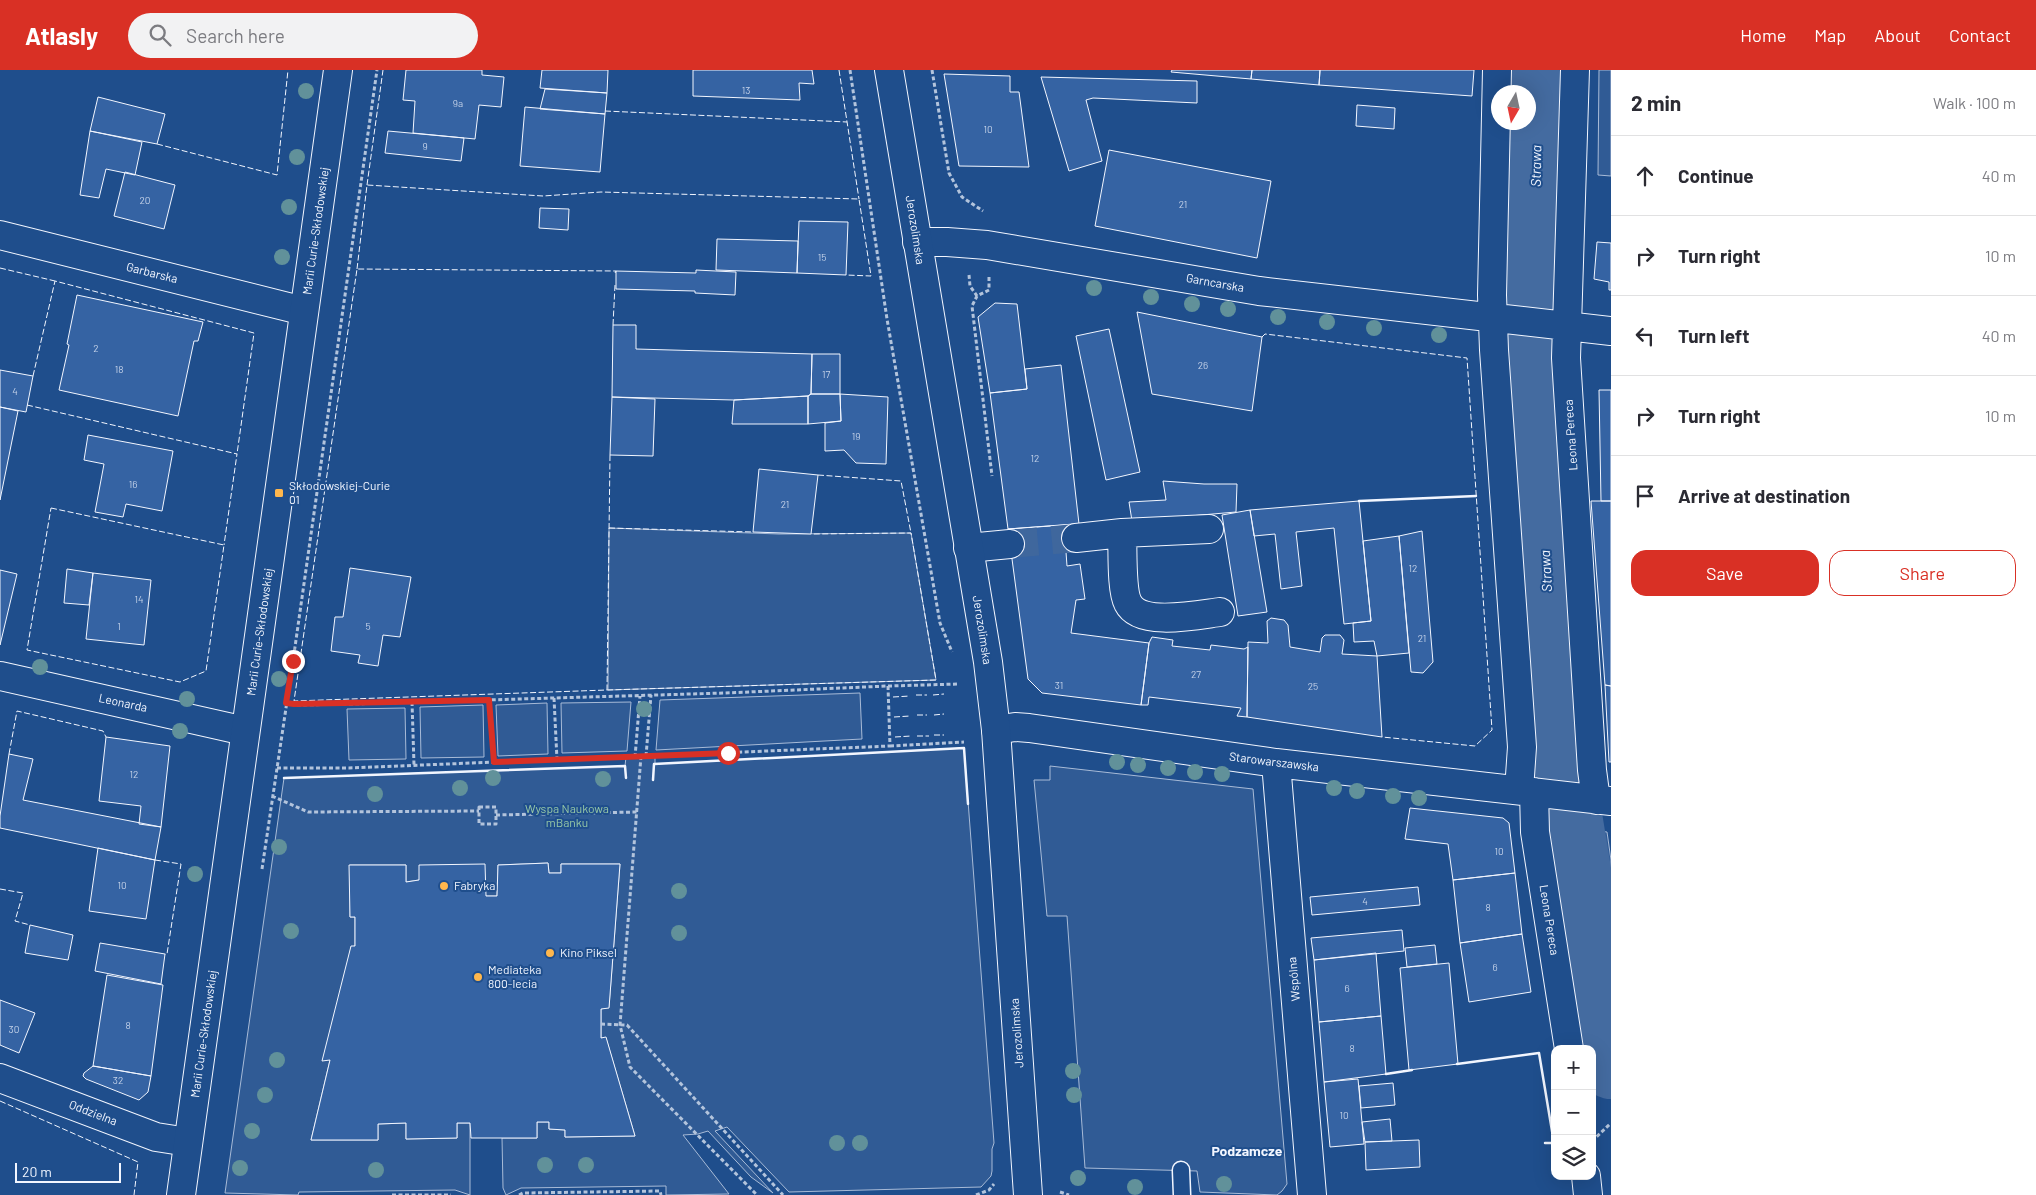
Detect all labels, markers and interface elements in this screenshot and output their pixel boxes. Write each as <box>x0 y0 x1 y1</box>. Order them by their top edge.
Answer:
search box <box>128 13 478 58</box>
text: Atlasly <box>25 21 98 50</box>
icon: search <box>146 21 174 49</box>
text: Search here <box>186 24 285 47</box>
text: Home <box>1740 24 1786 46</box>
text: Map <box>1814 24 1846 46</box>
text: About <box>1874 24 1921 46</box>
text: Contact <box>1949 24 2011 46</box>
house number: 13 <box>742 84 750 96</box>
north arrow <box>1491 85 1536 130</box>
text: 2 min <box>1631 90 1681 115</box>
text: Walk · 100 m <box>1933 93 2016 112</box>
house number: 9a <box>453 97 463 109</box>
house number: 10 <box>983 123 993 135</box>
house number: 9 <box>422 140 428 152</box>
water label: Strawa <box>1527 145 1544 187</box>
icon: ahead <box>1631 162 1659 190</box>
text: Continue <box>1678 164 1754 187</box>
street label: Marii Curie-Skłodowskiej <box>299 166 331 296</box>
text: 40 m <box>1982 166 2016 185</box>
house number: 20 <box>139 194 151 206</box>
street label: Jerozolimska <box>904 194 928 265</box>
house number: 21 <box>1179 198 1187 210</box>
icon: right <box>1631 242 1659 270</box>
text: Turn right <box>1678 244 1760 267</box>
text: 10 m <box>1985 246 2016 265</box>
house number: 15 <box>818 251 826 263</box>
street label: Garbarska <box>125 259 179 285</box>
street label: Garncarska <box>1185 270 1245 294</box>
icon: left <box>1631 322 1659 350</box>
text: Turn left <box>1678 324 1749 347</box>
text: 40 m <box>1982 326 2016 345</box>
house number: 2 <box>93 342 99 354</box>
house number: 26 <box>1198 359 1208 371</box>
house number: 18 <box>115 363 123 375</box>
house number: 17 <box>822 368 830 380</box>
house number: 4 <box>12 385 18 397</box>
street label: Leona Pereca <box>1561 399 1579 471</box>
icon: right <box>1631 402 1659 430</box>
text: Turn right <box>1678 404 1760 427</box>
text: 10 m <box>1985 406 2016 425</box>
house number: 19 <box>852 430 860 442</box>
house number: 12 <box>1031 452 1039 464</box>
house number: 16 <box>129 478 137 490</box>
place label: Skłodowskiej-Curie 01 <box>289 478 390 506</box>
icon: arrive <box>1631 482 1659 510</box>
text: Arrive at destination <box>1678 484 1850 507</box>
marker: Skłodowskiej-Curie 01 <box>273 487 285 499</box>
house number: 21 <box>781 498 789 510</box>
water label: Strawa <box>1536 550 1555 592</box>
button: Save <box>1631 550 1819 596</box>
button: Share <box>1829 550 2016 596</box>
house number: 12 <box>1409 562 1417 574</box>
street label: Marii Curie-Skłodowskiej <box>243 567 275 697</box>
house number: 14 <box>134 593 144 605</box>
street label: Jerozolimska <box>971 594 995 665</box>
house number: 1 <box>117 620 121 632</box>
house number: 5 <box>365 620 371 632</box>
house number: 21 <box>1418 632 1426 644</box>
route end <box>282 650 305 673</box>
house number: 27 <box>1191 668 1201 680</box>
house number: 31 <box>1055 679 1063 691</box>
house number: 25 <box>1308 680 1318 692</box>
street label: Leonarda <box>98 690 149 714</box>
route start <box>717 742 740 765</box>
street label: Starowarszawska <box>1228 749 1320 773</box>
house number: 12 <box>130 768 138 780</box>
park label: Wyspa Naukowa mBanku <box>525 801 609 829</box>
house number: 10 <box>1494 845 1504 857</box>
place label: Fabryka <box>454 878 495 892</box>
house number: 10 <box>117 879 127 891</box>
marker: Fabryka <box>438 880 450 892</box>
street label: Leona Pereca <box>1538 884 1562 956</box>
house number: 4 <box>1362 895 1368 907</box>
house number: 8 <box>1485 901 1491 913</box>
place label: Kino Piksel <box>560 945 617 959</box>
marker: Kino Piksel <box>544 947 556 959</box>
street label: Wspólna <box>1284 956 1302 1002</box>
house number: 6 <box>1492 961 1498 973</box>
place label: Mediateka 800-lecia <box>488 962 541 990</box>
street label: Marii Curie-Skłodowskiej <box>187 969 219 1099</box>
marker: Mediateka 800-lecia <box>472 971 484 983</box>
house number: 6 <box>1344 982 1350 994</box>
street label: Jerozolimska <box>1007 998 1025 1068</box>
house number: 8 <box>125 1019 131 1031</box>
house number: 30 <box>9 1023 19 1035</box>
house number: 8 <box>1349 1042 1355 1054</box>
map controls <box>1551 1045 1596 1180</box>
button: + <box>1551 1045 1596 1090</box>
house number: 32 <box>113 1074 123 1086</box>
button: − <box>1551 1090 1596 1135</box>
street label: Oddzielna <box>67 1096 120 1128</box>
house number: 10 <box>1339 1109 1349 1121</box>
button: layers <box>1551 1135 1596 1180</box>
district label: Podzamcze <box>1212 1142 1283 1159</box>
scale bar <box>15 1160 121 1183</box>
text: 20 m <box>22 1163 52 1180</box>

